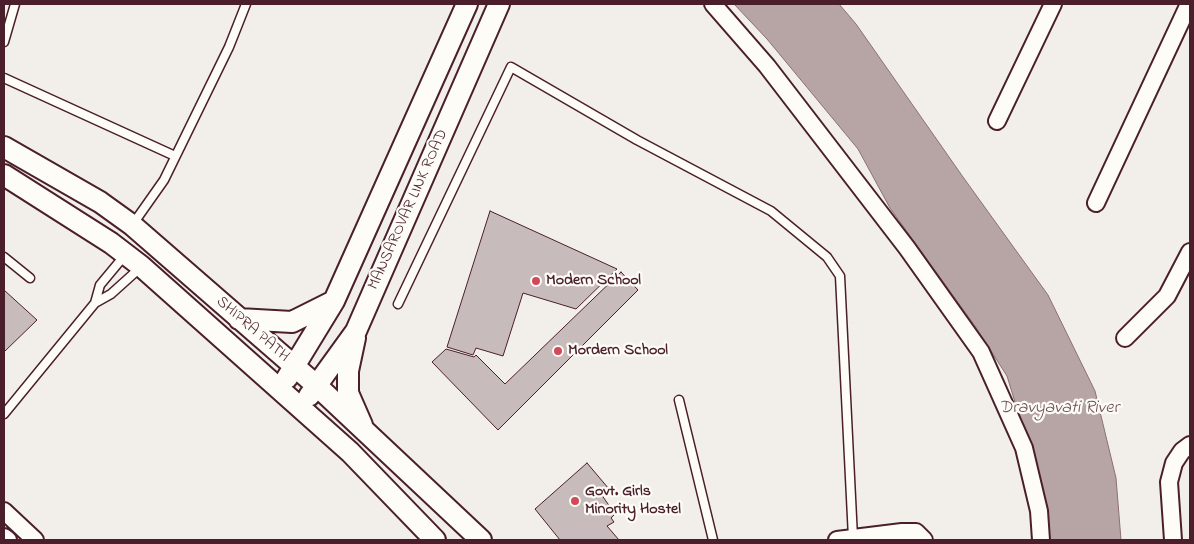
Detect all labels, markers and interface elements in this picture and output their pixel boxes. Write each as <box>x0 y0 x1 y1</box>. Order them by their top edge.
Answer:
street label: MANSAROVAR LINK ROAD <box>365 127 453 293</box>
place label: Modern School <box>546 271 641 291</box>
marker: Modern School <box>530 275 542 287</box>
street label: SHIPRA PATH <box>211 293 293 367</box>
place label: Mordern School <box>568 341 668 361</box>
marker: Mordern School <box>552 345 564 357</box>
water label: Dravyavati River <box>999 398 1119 420</box>
place label: Govt. Girls Minority Hostel <box>585 482 681 520</box>
marker: Govt. Girls Minority Hostel <box>569 495 581 507</box>

